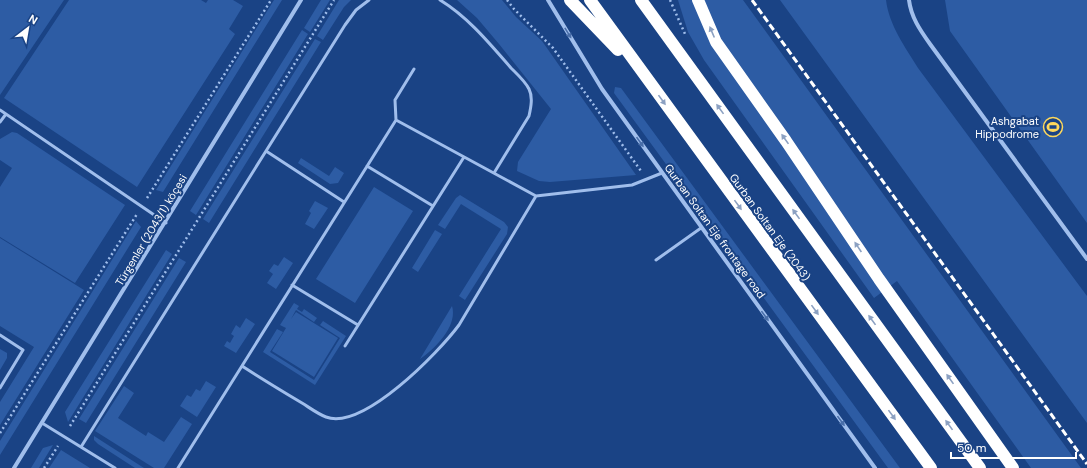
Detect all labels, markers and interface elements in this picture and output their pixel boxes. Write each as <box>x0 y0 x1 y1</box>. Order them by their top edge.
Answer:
north arrow <box>8 8 48 48</box>
text: N <box>26 11 40 27</box>
one-way arrow <box>709 26 715 37</box>
one-way arrow <box>565 27 572 39</box>
one-way arrow <box>657 95 665 105</box>
one-way arrow <box>716 104 724 115</box>
place label: Ashgabat Hippodrome <box>975 114 1039 141</box>
sports icon: Ashgabat Hippodrome <box>1042 116 1064 138</box>
one-way arrow <box>781 134 789 144</box>
one-way arrow <box>636 136 644 147</box>
street label: Gurban Soltan Eje frontage road <box>661 161 769 301</box>
street label: Gurban Soltan Eje (2043) <box>726 171 814 283</box>
street label: Türgenler (2043/1) köçesi <box>112 172 190 288</box>
one-way arrow <box>734 200 742 210</box>
one-way arrow <box>792 209 800 220</box>
one-way arrow <box>854 242 862 252</box>
one-way arrow <box>811 304 819 315</box>
one-way arrow <box>760 310 769 321</box>
one-way arrow <box>868 314 876 325</box>
one-way arrow <box>946 374 954 384</box>
one-way arrow <box>888 409 896 420</box>
one-way arrow <box>837 416 845 426</box>
one-way arrow <box>945 420 953 430</box>
scale bar <box>951 434 1076 460</box>
text: 50 m <box>957 440 986 456</box>

